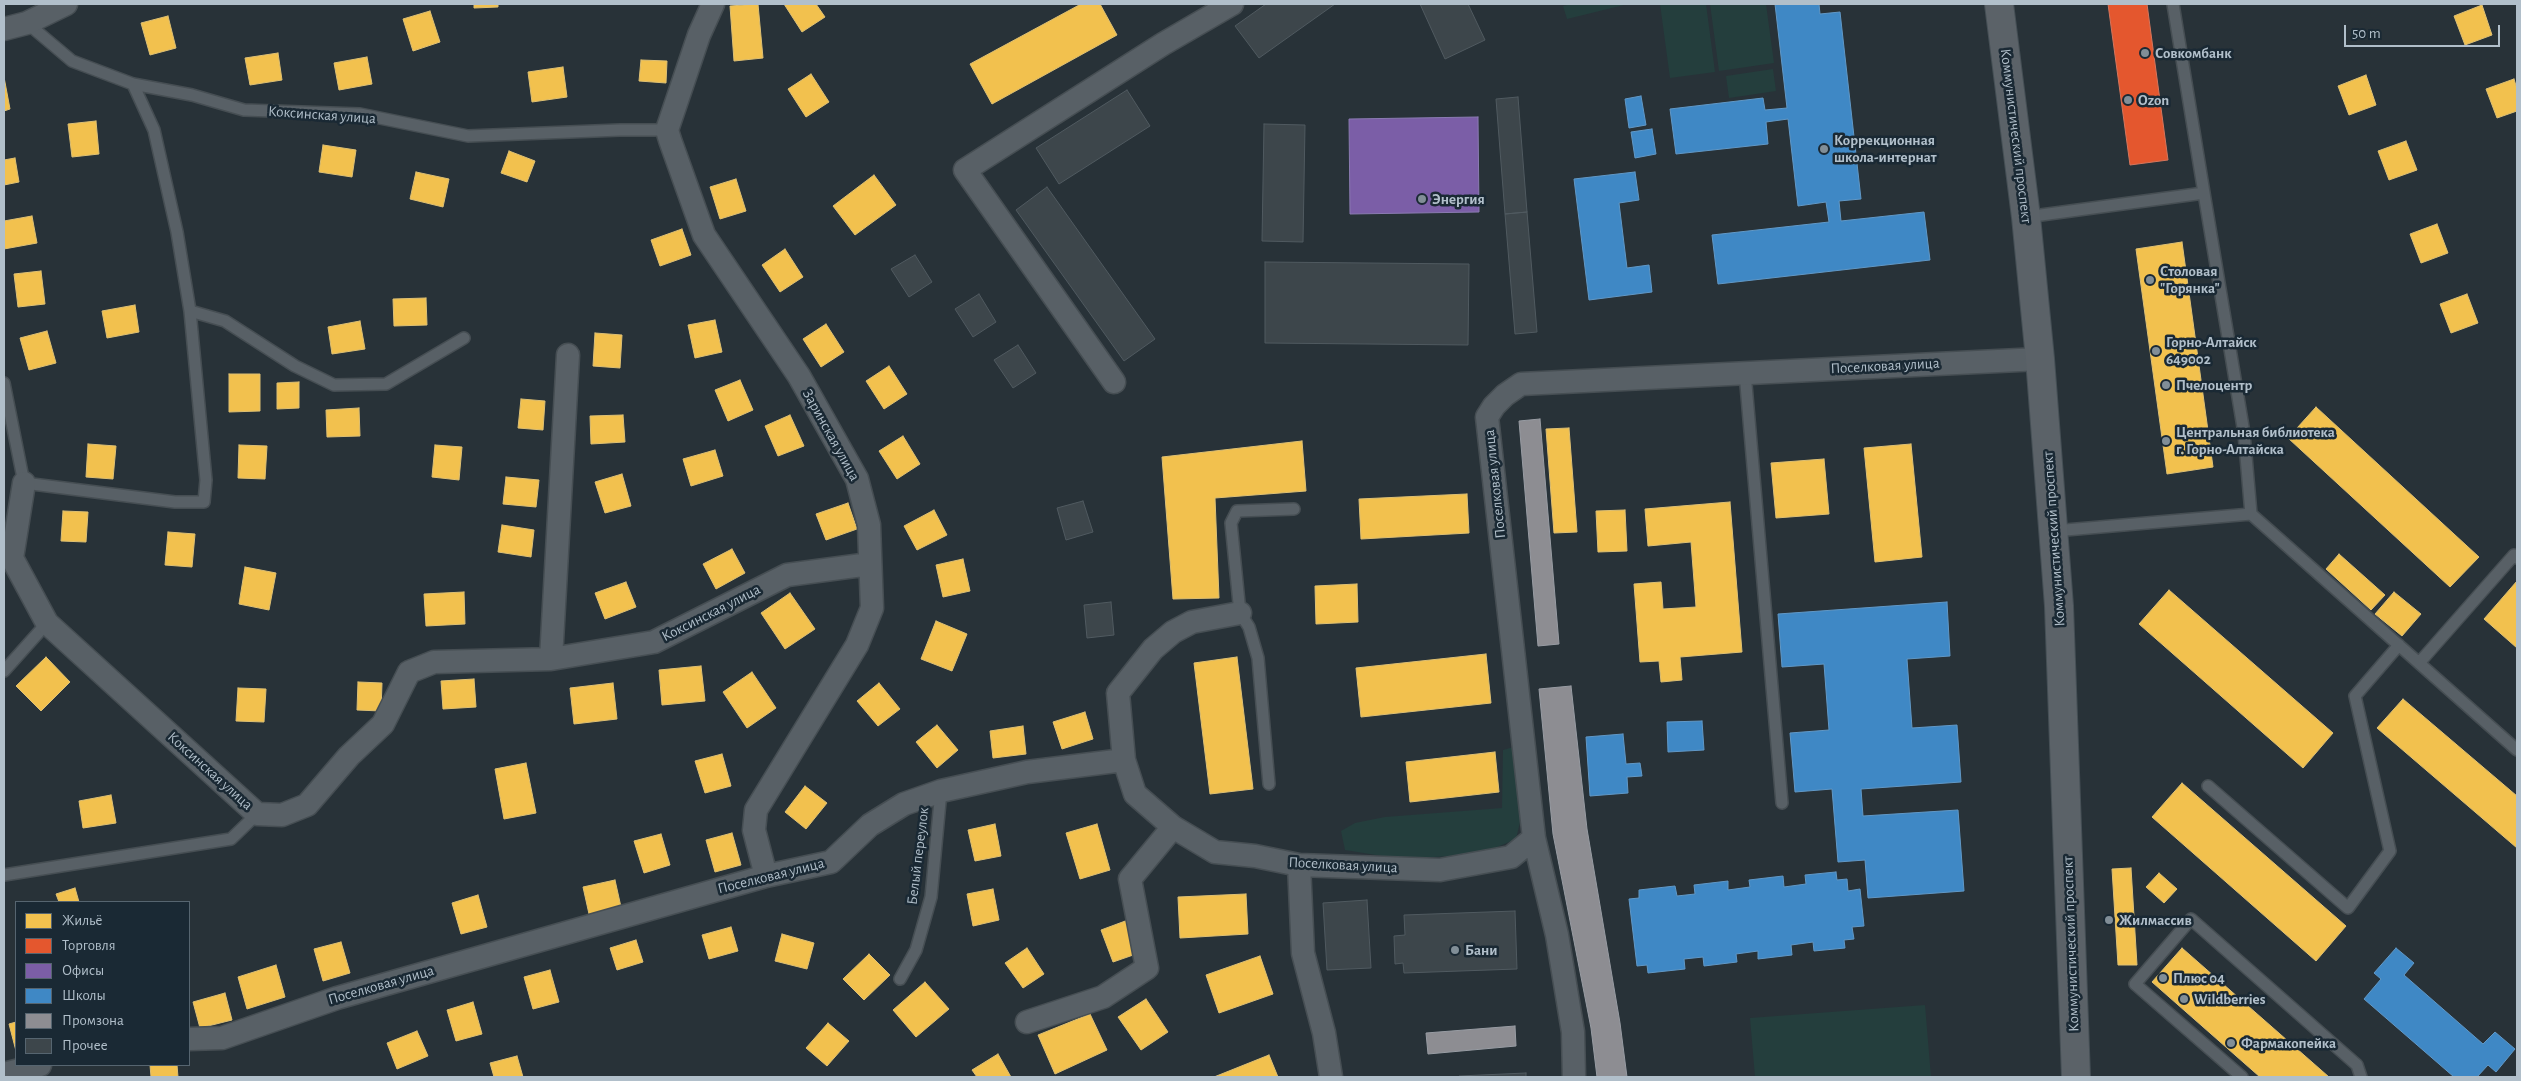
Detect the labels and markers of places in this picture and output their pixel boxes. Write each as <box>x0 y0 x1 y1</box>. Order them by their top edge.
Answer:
place label: Совкомбанк <box>2155 44 2232 62</box>
marker: Совкомбанк <box>2139 47 2151 59</box>
place label: Ozon <box>2138 91 2169 109</box>
marker: Ozon <box>2122 94 2134 106</box>
place label: Коррекционная школа-интернат <box>1834 131 1937 166</box>
marker: Коррекционная школа-интернат <box>1818 143 1830 155</box>
place label: Энергия <box>1432 190 1485 208</box>
marker: Энергия <box>1416 193 1428 205</box>
place label: Столовая "Горянка" <box>2160 262 2220 297</box>
marker: Столовая "Горянка" <box>2144 274 2156 286</box>
place label: Горно-Алтайск 649002 <box>2166 333 2257 368</box>
marker: Горно-Алтайск 649002 <box>2150 345 2162 357</box>
place label: Пчелоцентр <box>2176 376 2252 394</box>
marker: Пчелоцентр <box>2160 379 2172 391</box>
place label: Центральная библиотека г. Горно-Алтайска <box>2176 423 2335 458</box>
marker: Центральная библиотека г. Горно-Алтайска <box>2160 435 2172 447</box>
place label: Жилмассив <box>2119 911 2192 929</box>
marker: Жилмассив <box>2103 914 2115 926</box>
place label: Бани <box>1465 941 1497 959</box>
marker: Бани <box>1449 944 1461 956</box>
place label: Плюс 04 <box>2173 969 2225 987</box>
marker: Плюс 04 <box>2157 972 2169 984</box>
place label: Wildberries <box>2194 990 2265 1008</box>
marker: Wildberries <box>2178 993 2190 1005</box>
place label: Фармакопейка <box>2241 1034 2336 1052</box>
marker: Фармакопейка <box>2225 1037 2237 1049</box>

